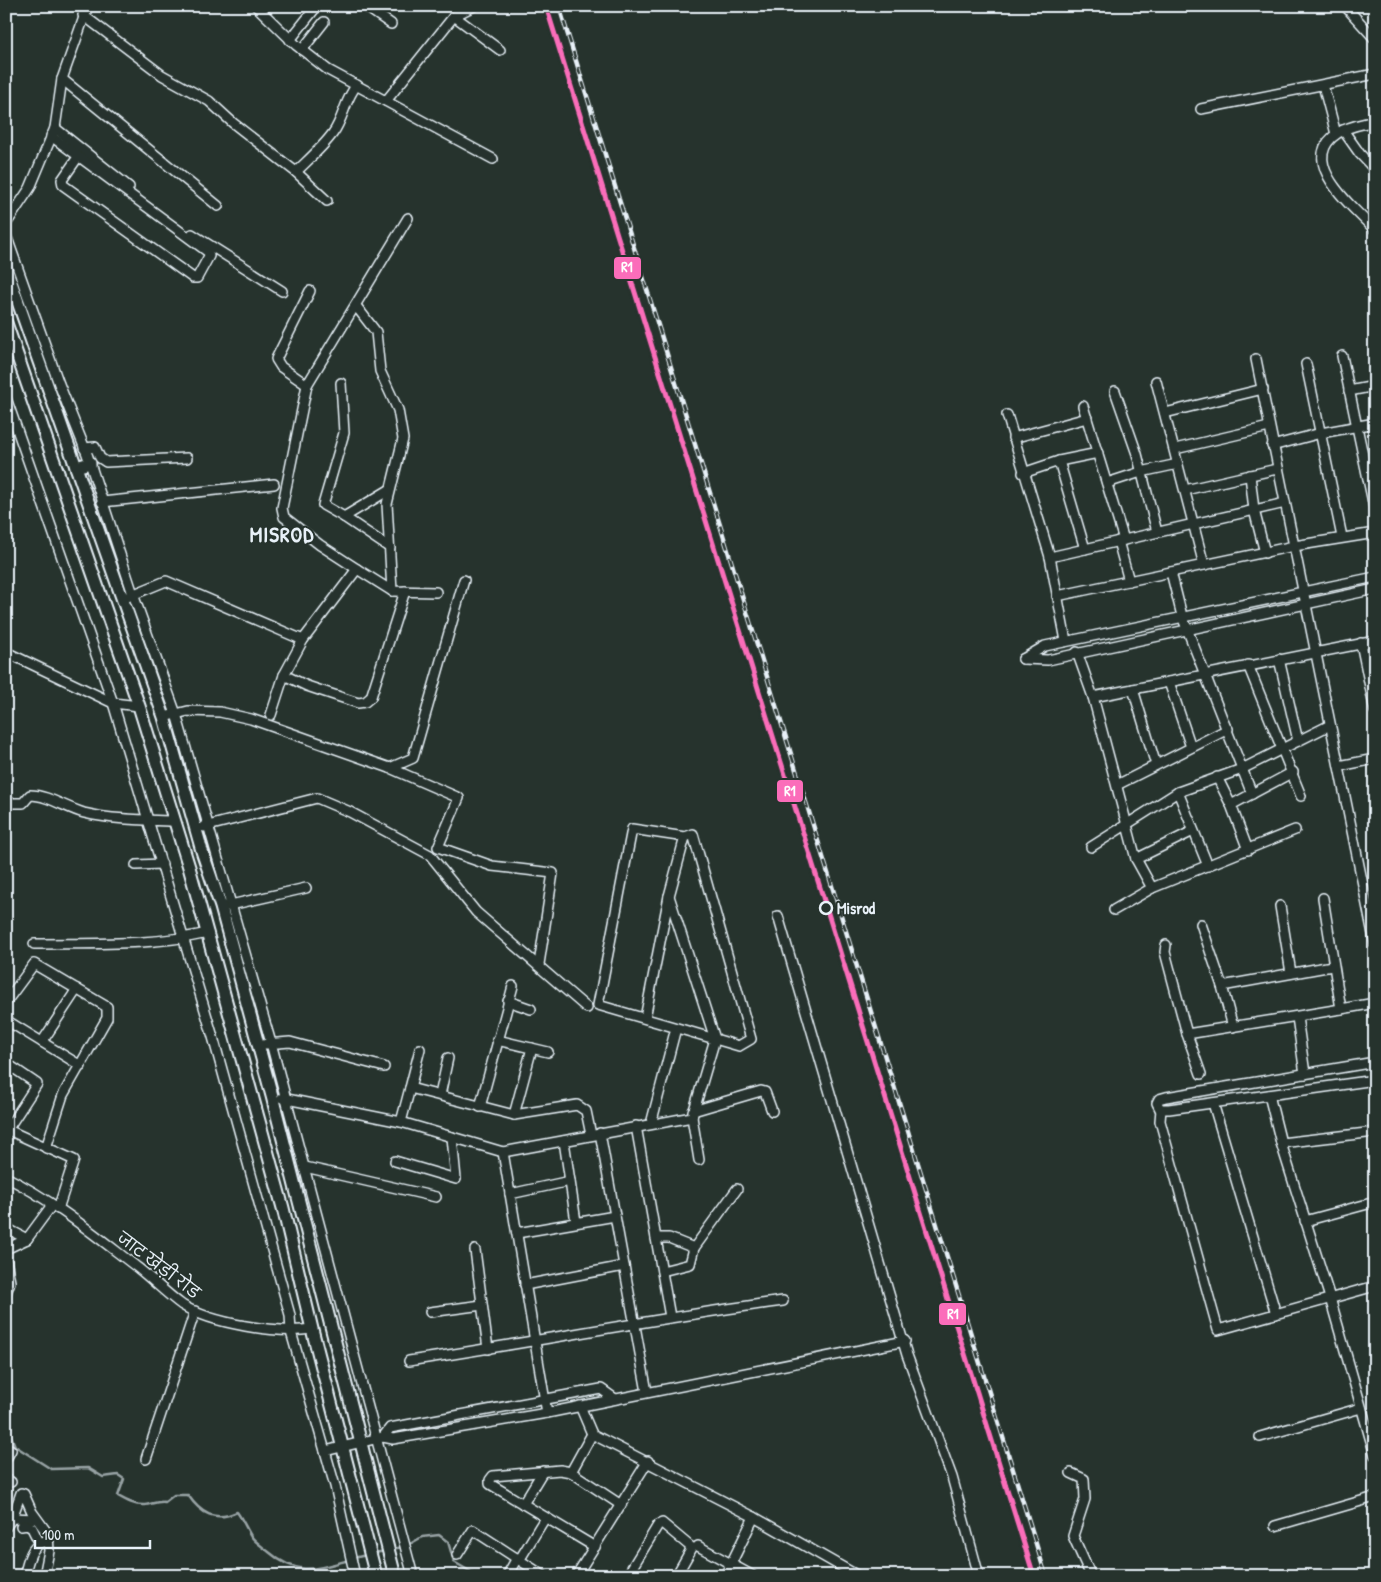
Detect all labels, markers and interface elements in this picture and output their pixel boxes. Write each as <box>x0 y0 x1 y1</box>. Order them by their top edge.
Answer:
line badge: R1 <box>613 256 642 280</box>
text: R1 <box>621 257 633 276</box>
district label: MISROD <box>250 520 314 549</box>
line badge: R1 <box>776 779 804 803</box>
text: R1 <box>784 781 796 800</box>
place label: Misrod <box>837 897 876 919</box>
marker: Misrod <box>819 901 833 915</box>
street label: जाट खेड़ी रोड <box>112 1225 207 1304</box>
line badge: R1 <box>938 1302 967 1326</box>
text: R1 <box>947 1304 959 1323</box>
scale bar <box>35 1517 150 1549</box>
text: 100 m <box>42 1524 75 1545</box>

